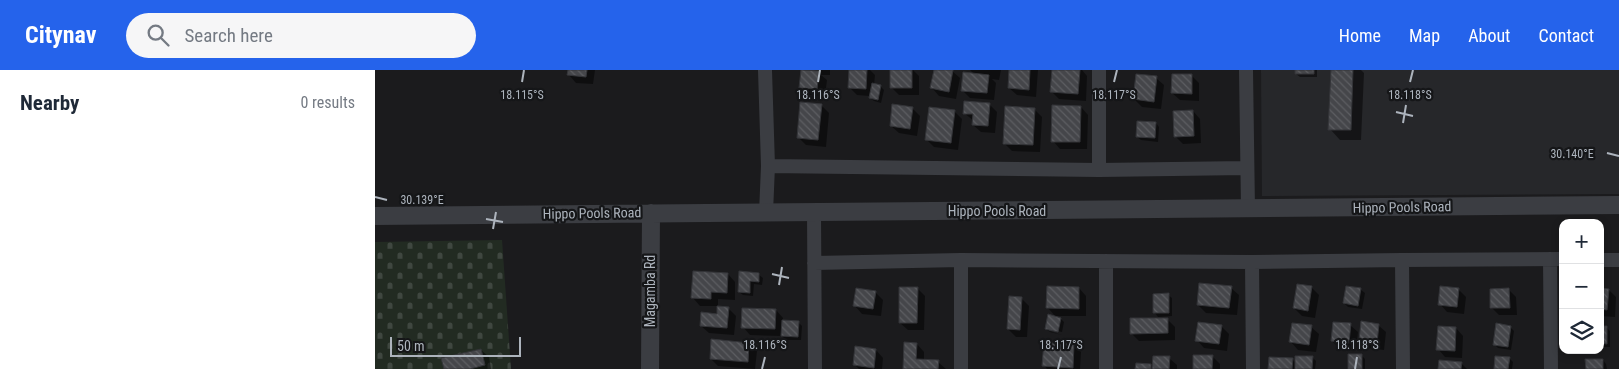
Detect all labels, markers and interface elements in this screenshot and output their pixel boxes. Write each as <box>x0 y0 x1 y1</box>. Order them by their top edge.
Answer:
search box <box>126 13 476 58</box>
text: Citynav <box>25 21 96 49</box>
icon: search <box>144 21 172 49</box>
text: Search here <box>184 24 273 47</box>
text: Home <box>1339 25 1381 46</box>
text: Map <box>1409 25 1440 46</box>
text: About <box>1468 25 1510 46</box>
text: Contact <box>1538 25 1594 46</box>
text: 18.115°S <box>500 88 544 102</box>
text: 18.116°S <box>796 88 840 102</box>
text: 18.117°S <box>1092 88 1136 102</box>
text: 18.118°S <box>1388 88 1432 102</box>
text: Nearby <box>20 91 79 115</box>
text: 0 results <box>300 93 355 112</box>
text: 30.140°E <box>1550 147 1594 161</box>
text: 30.139°E <box>400 193 444 207</box>
street label: Hippo Pools Road <box>1353 198 1451 216</box>
street label: Hippo Pools Road <box>948 203 1046 219</box>
street label: Hippo Pools Road <box>543 204 641 222</box>
map controls <box>1559 219 1604 354</box>
button: + <box>1559 219 1604 264</box>
street label: Magamba Rd <box>642 255 658 327</box>
button: − <box>1559 264 1604 309</box>
button: layers <box>1559 309 1604 354</box>
scale bar <box>390 334 521 357</box>
text: 50 m <box>397 338 425 354</box>
text: 18.116°S <box>743 338 787 352</box>
text: 18.117°S <box>1039 338 1083 352</box>
text: 18.118°S <box>1335 338 1379 352</box>

